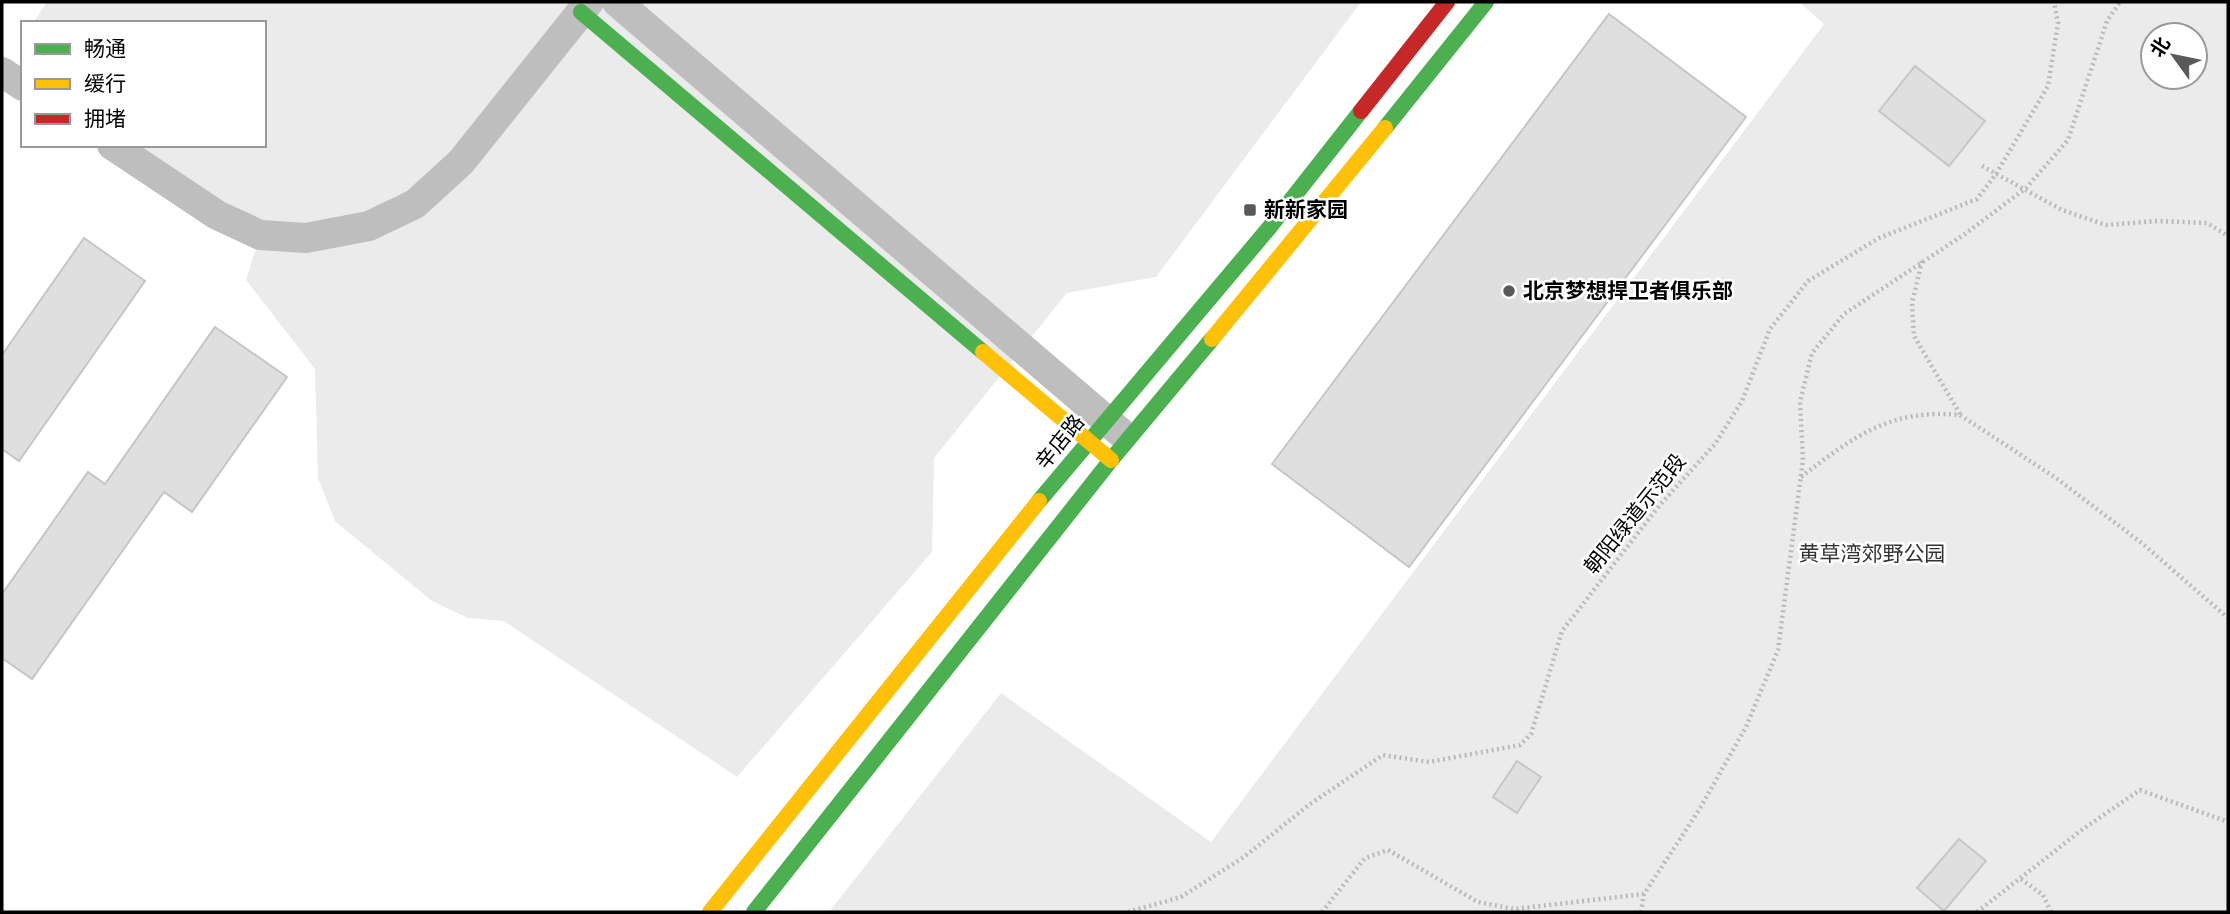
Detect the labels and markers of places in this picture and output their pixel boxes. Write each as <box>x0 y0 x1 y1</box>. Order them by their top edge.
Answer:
place label: 新新家园 <box>1264 197 1348 222</box>
marker: 新新家园 <box>1242 202 1258 218</box>
place label: 北京梦想捍卫者俱乐部 <box>1523 278 1733 303</box>
marker: 北京梦想捍卫者俱乐部 <box>1501 283 1517 299</box>

